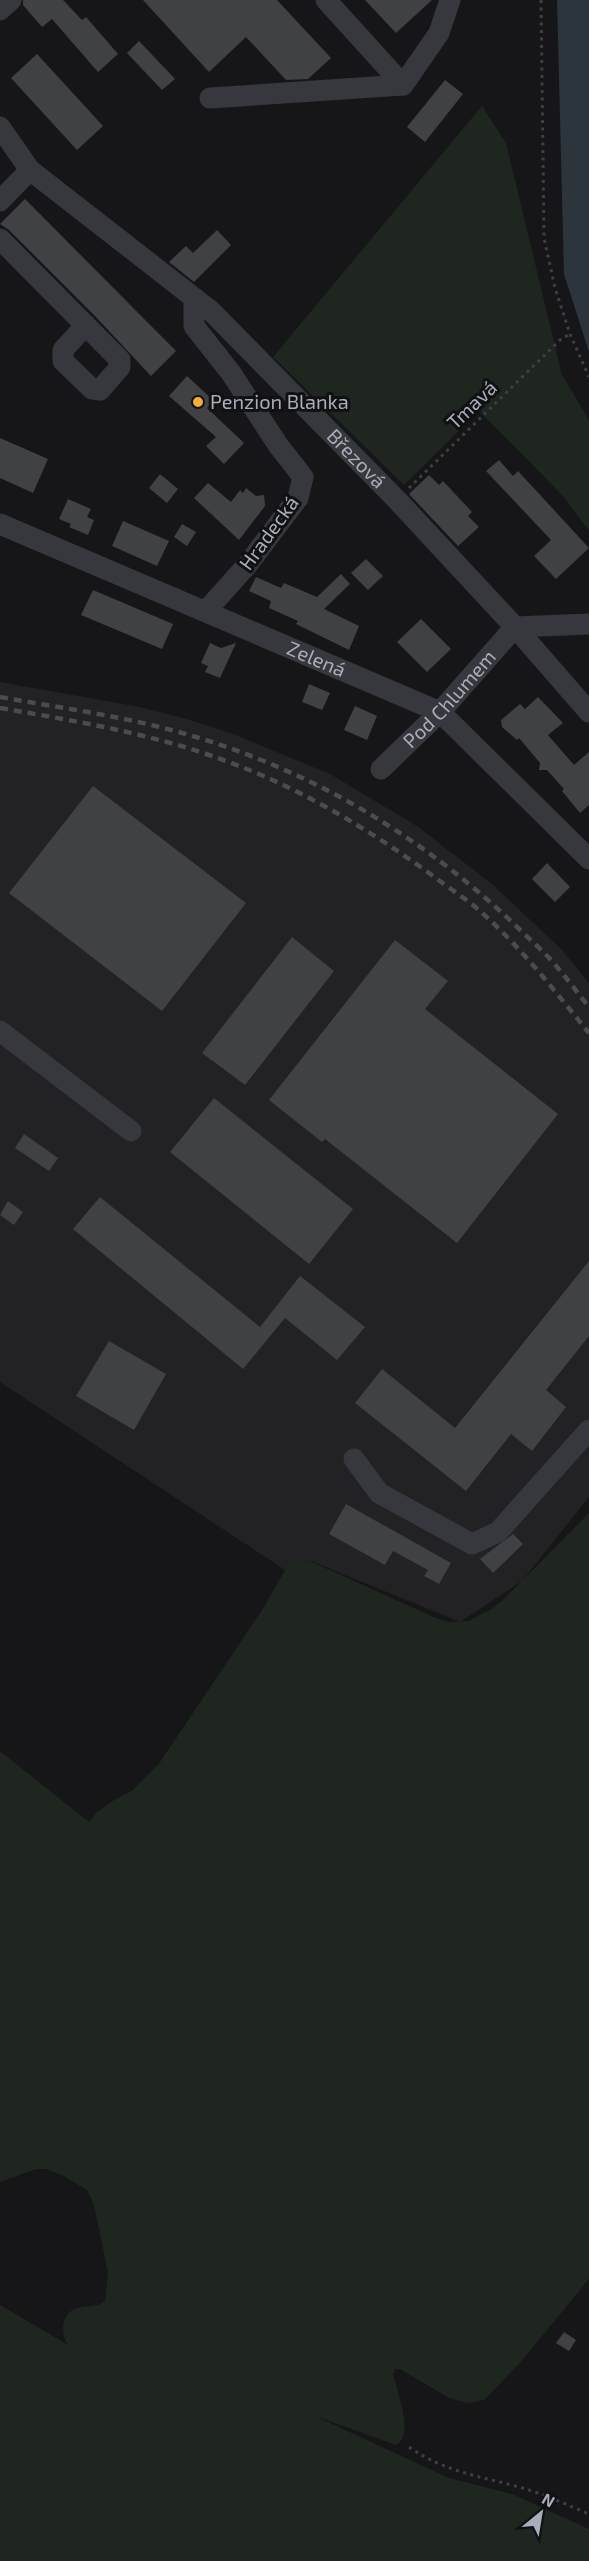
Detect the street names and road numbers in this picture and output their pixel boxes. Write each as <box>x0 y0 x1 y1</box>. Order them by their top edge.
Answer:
street label: Tmavá <box>441 375 501 434</box>
street label: Březová <box>323 423 391 493</box>
street label: Hradecká <box>233 491 303 574</box>
street label: Zelená <box>284 635 350 681</box>
street label: Pod Chlumem <box>397 644 500 752</box>

